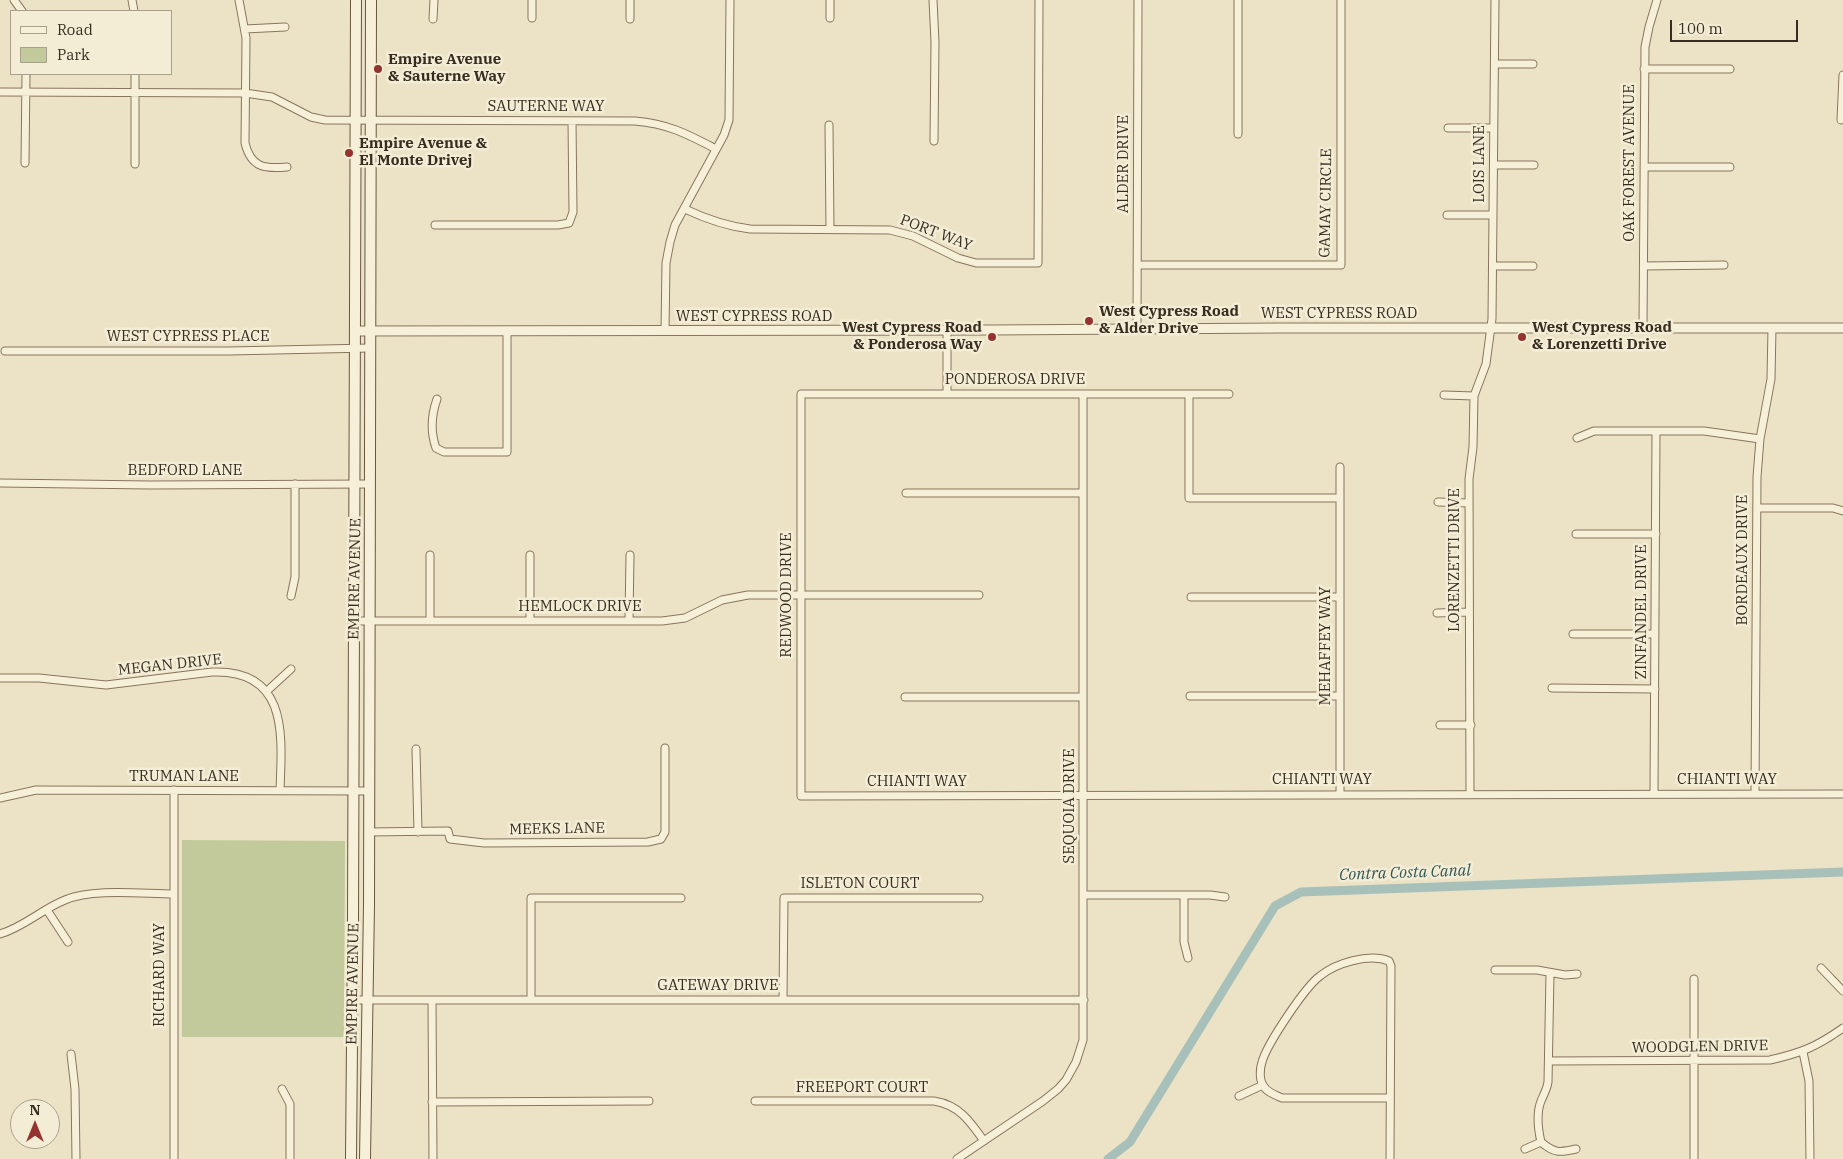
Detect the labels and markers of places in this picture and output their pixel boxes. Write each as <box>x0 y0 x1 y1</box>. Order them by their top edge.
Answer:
place label: Empire Avenue & Sauterne Way <box>388 51 505 86</box>
marker: Empire Avenue & Sauterne Way <box>372 63 384 75</box>
place label: Empire Avenue & El Monte Drivej <box>359 135 487 170</box>
marker: Empire Avenue & El Monte Drivej <box>343 147 355 159</box>
place label: West Cypress Road & Alder Drive <box>1099 303 1239 338</box>
marker: West Cypress Road & Alder Drive <box>1083 315 1095 327</box>
place label: West Cypress Road & Ponderosa Way <box>842 319 982 354</box>
place label: West Cypress Road & Lorenzetti Drive <box>1532 319 1672 354</box>
marker: West Cypress Road & Ponderosa Way <box>986 331 998 343</box>
marker: West Cypress Road & Lorenzetti Drive <box>1516 331 1528 343</box>

